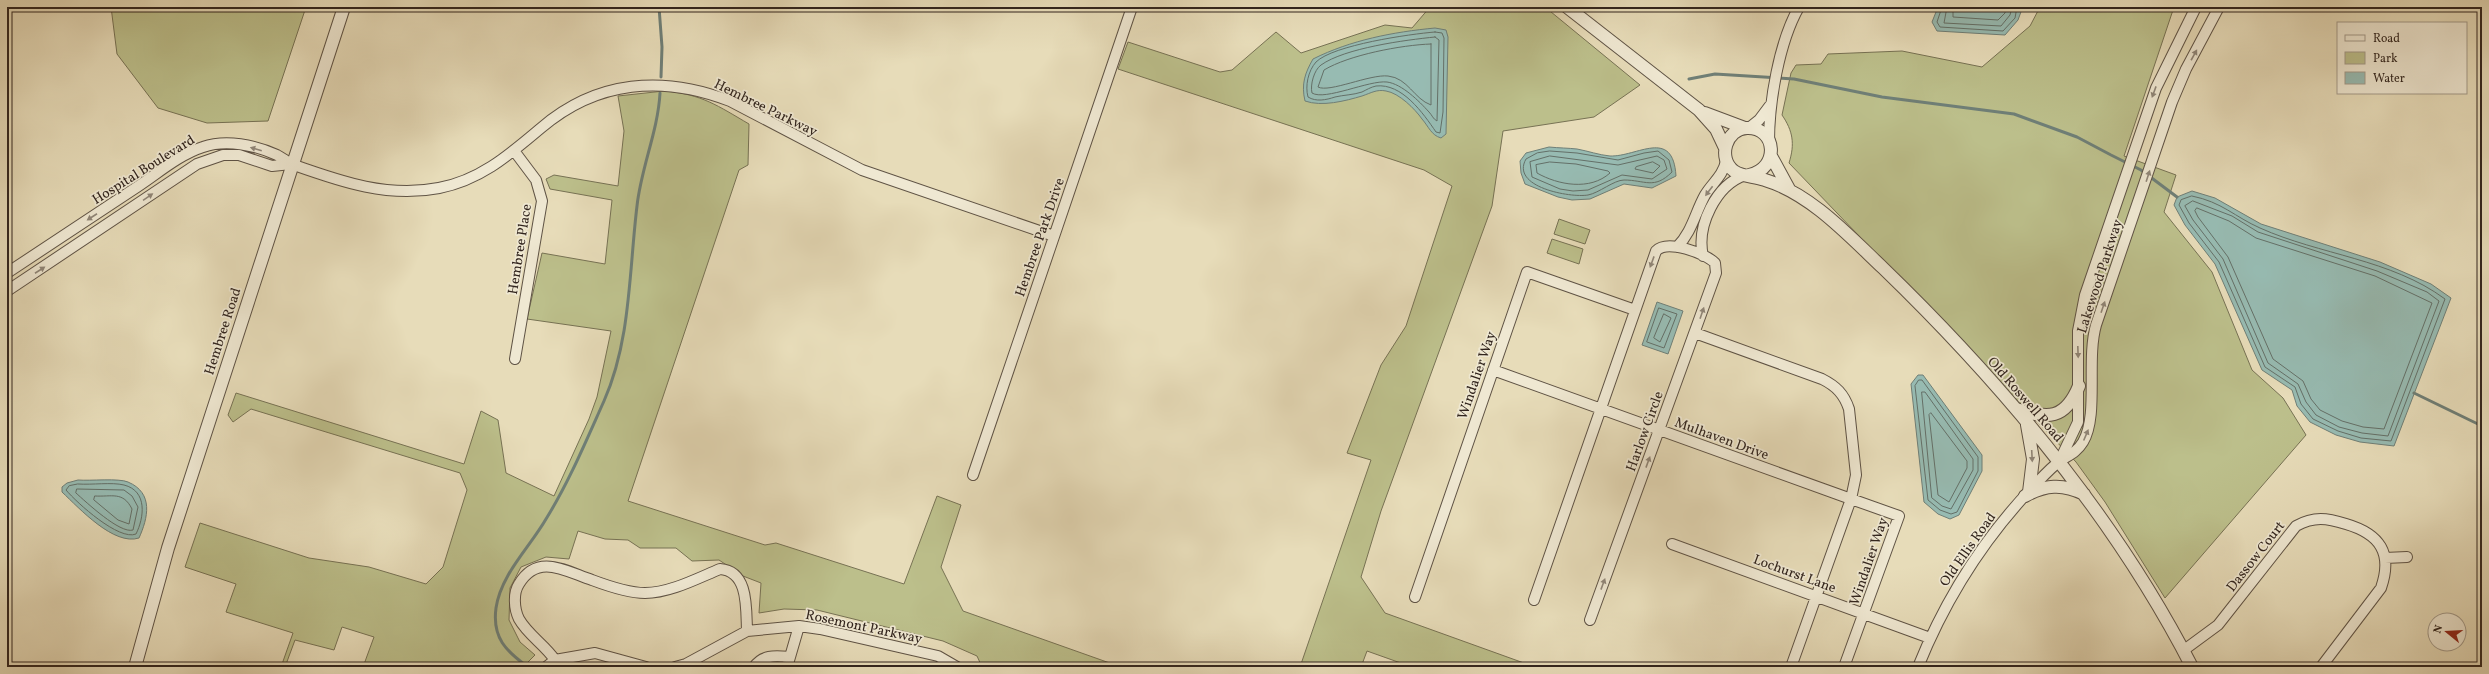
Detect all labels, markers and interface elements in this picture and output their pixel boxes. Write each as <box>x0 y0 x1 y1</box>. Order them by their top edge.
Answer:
legend <box>2337 22 2467 94</box>
text: Road <box>2373 31 2400 47</box>
one-way arrow <box>2191 49 2197 61</box>
text: Park <box>2373 51 2398 67</box>
text: Water <box>2373 71 2405 87</box>
street label: Hembree Parkway <box>711 75 821 142</box>
one-way arrow <box>2151 87 2157 99</box>
street label: Hospital Boulevard <box>89 131 199 210</box>
one-way arrow <box>250 146 262 152</box>
one-way arrow <box>2145 170 2151 182</box>
street label: Hembree Park Drive <box>1011 175 1070 300</box>
one-way arrow <box>1705 186 1713 197</box>
one-way arrow <box>142 193 153 201</box>
street label: Hembree Place <box>504 202 537 296</box>
one-way arrow <box>87 213 97 221</box>
street label: Lakewood Parkway <box>2073 217 2128 336</box>
one-way arrow <box>1648 257 1654 269</box>
one-way arrow <box>34 266 45 274</box>
street label: Hembree Road <box>200 285 247 378</box>
one-way arrow <box>2100 301 2106 313</box>
one-way arrow <box>1699 307 1705 319</box>
street label: Windalier Way <box>1454 329 1501 422</box>
one-way arrow <box>2075 346 2081 359</box>
street label: Old Roswell Road <box>1982 353 2067 447</box>
street label: Harlow Circle <box>1622 388 1669 474</box>
street label: Mulhaven Drive <box>1672 414 1772 465</box>
one-way arrow <box>2083 428 2089 440</box>
one-way arrow <box>2029 450 2036 462</box>
one-way arrow <box>1645 455 1651 467</box>
street label: Old Ellis Road <box>1936 509 2001 591</box>
street label: Windalier Way <box>1846 515 1893 608</box>
street label: Dassow Court <box>2223 518 2290 596</box>
street label: Lochurst Lane <box>1750 551 1839 598</box>
one-way arrow <box>1601 577 1607 589</box>
street label: Rosemont Parkway <box>804 606 924 649</box>
north arrow <box>2427 612 2467 652</box>
text: N <box>2431 623 2447 635</box>

